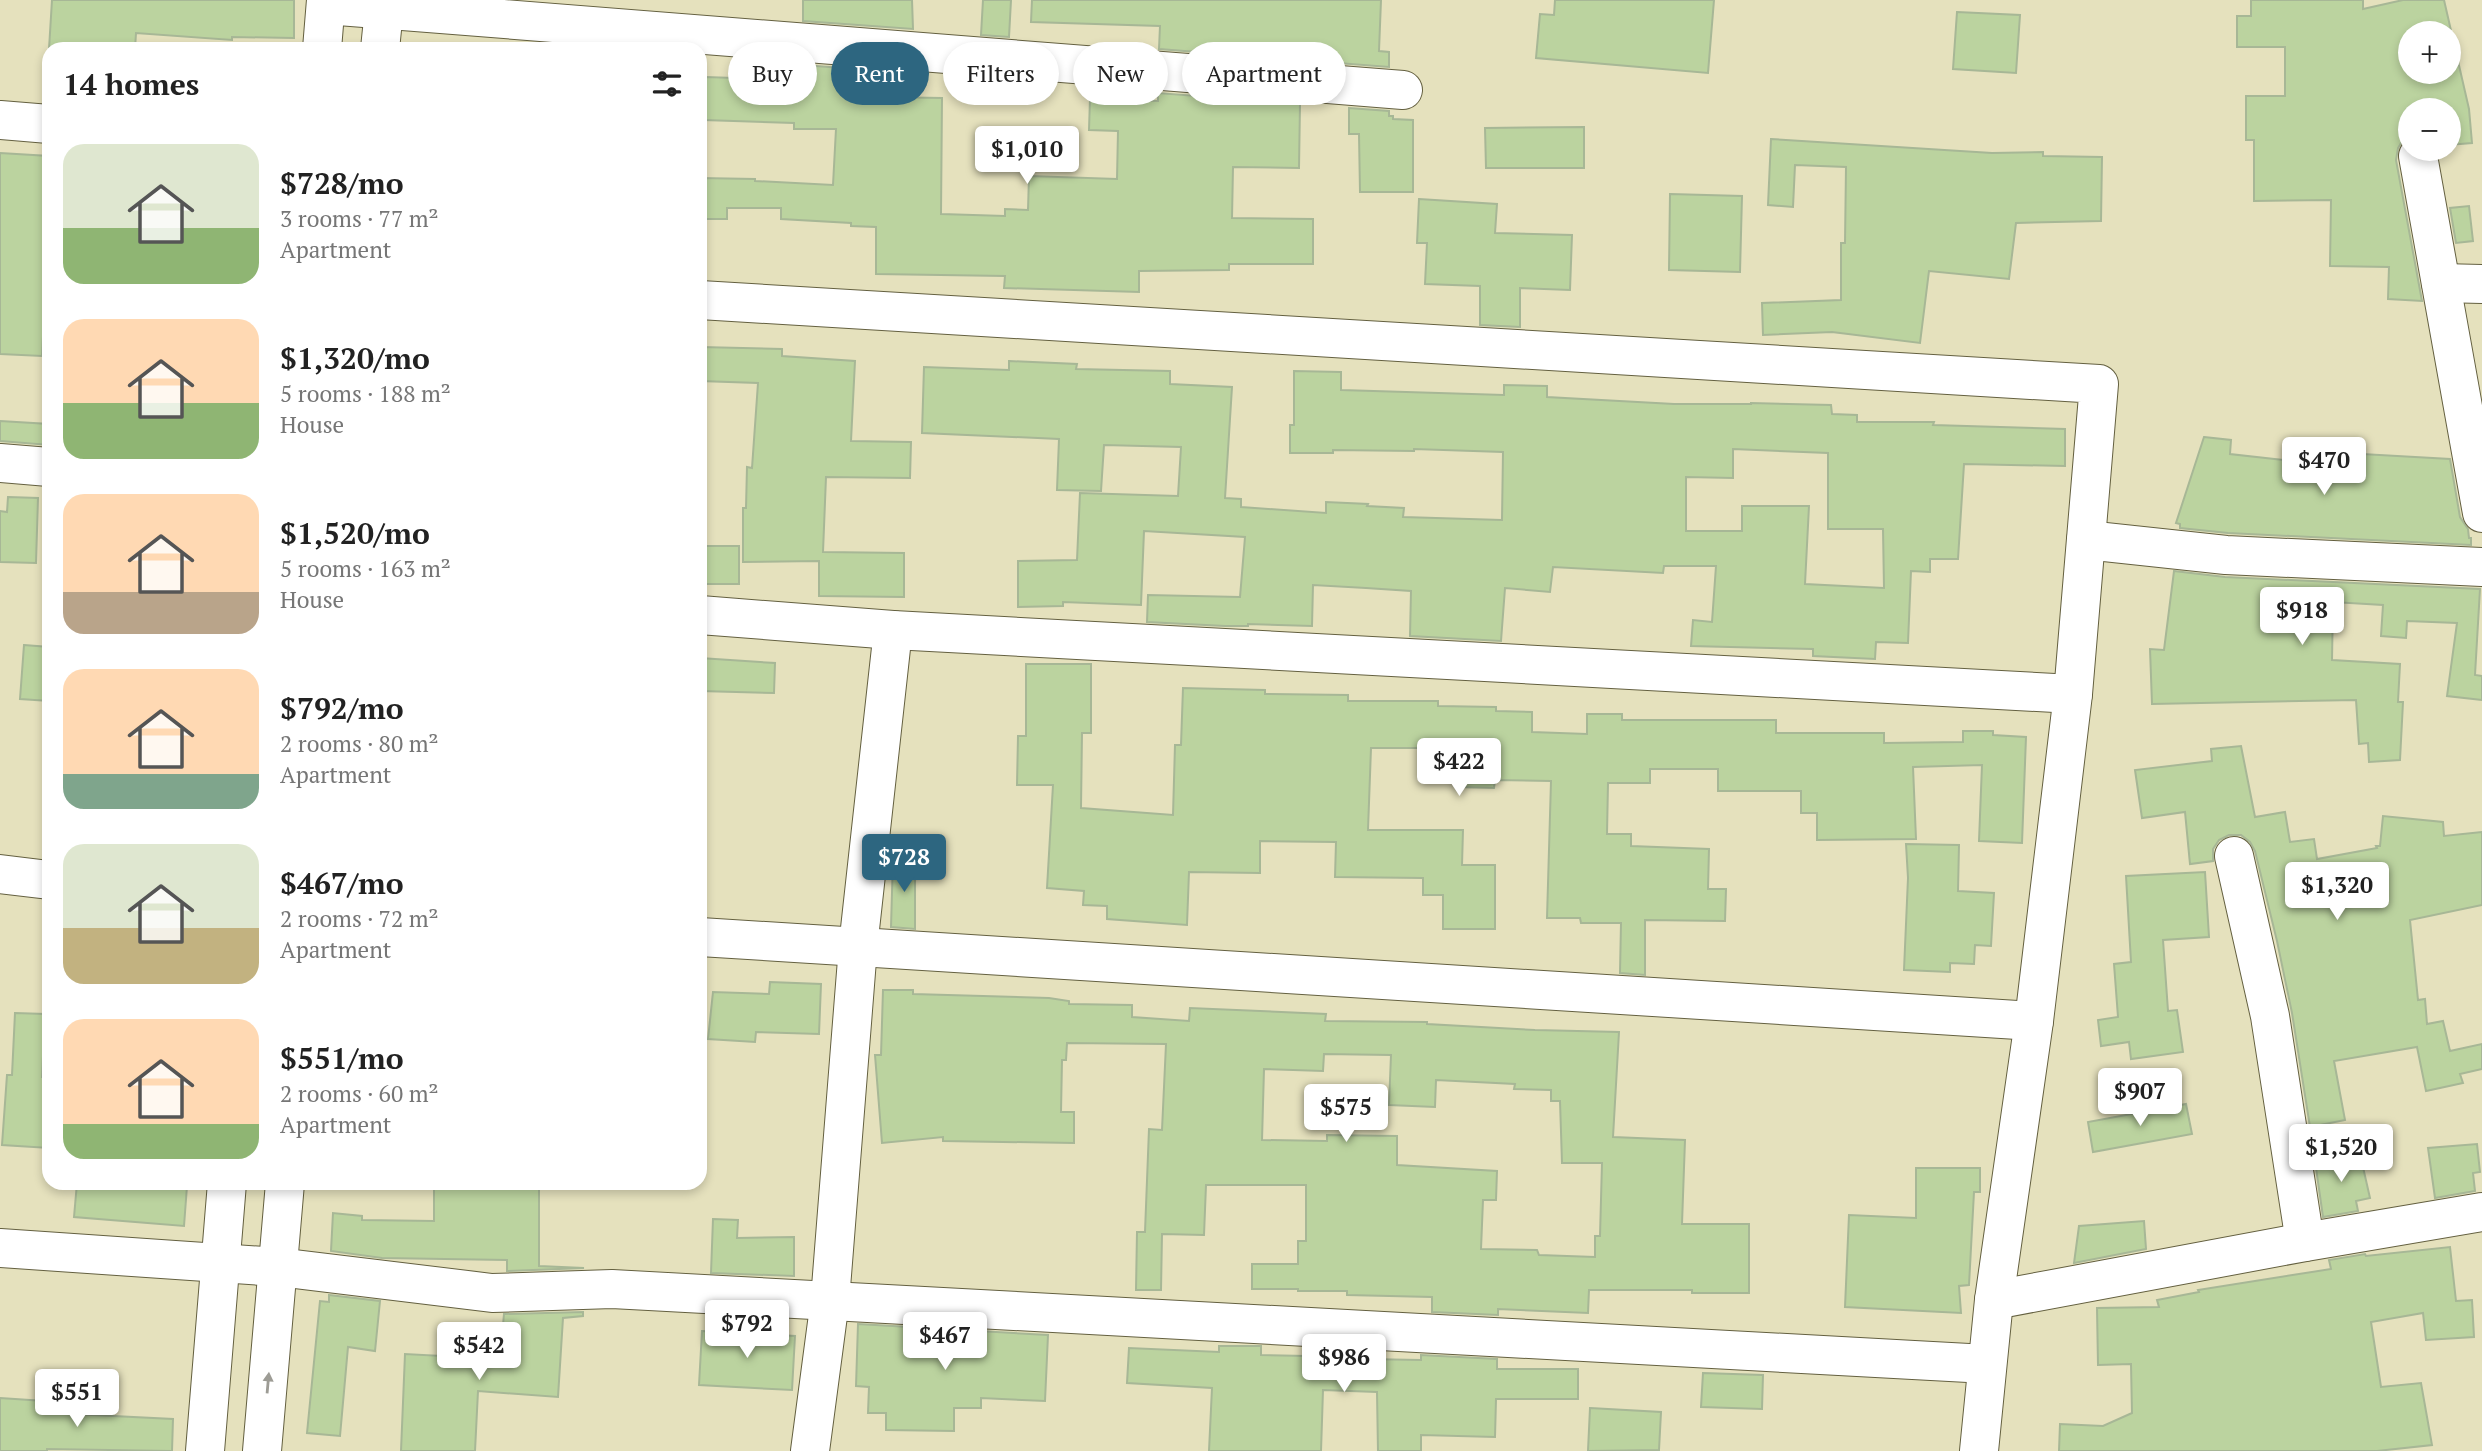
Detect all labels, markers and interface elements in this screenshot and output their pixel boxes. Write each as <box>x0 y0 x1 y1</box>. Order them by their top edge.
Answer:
map controls <box>2398 21 2461 161</box>
button: + <box>2398 21 2461 84</box>
chip: Buy <box>728 42 817 105</box>
chip: Rent <box>831 42 929 105</box>
chip: Filters <box>943 42 1059 105</box>
chip: New <box>1073 42 1168 105</box>
chip: Apartment <box>1182 42 1346 105</box>
text: 14 homes <box>63 64 199 104</box>
icon: filters <box>648 65 686 103</box>
button: − <box>2398 98 2461 161</box>
pin: $1,010 <box>970 127 1084 186</box>
text: $1,010 <box>991 133 1063 164</box>
text: $728/mo <box>280 163 404 203</box>
icon: home <box>119 172 203 256</box>
text: 3 rooms · 77 m² <box>280 203 439 234</box>
text: Apartment <box>280 234 391 265</box>
text: $1,320/mo <box>280 338 430 378</box>
icon: home <box>119 347 203 431</box>
text: 5 rooms · 188 m² <box>280 378 451 409</box>
text: House <box>280 409 344 440</box>
pin: $470 <box>2283 438 2365 497</box>
text: $470 <box>2298 444 2350 475</box>
text: $1,520/mo <box>280 513 430 553</box>
icon: home <box>119 522 203 606</box>
text: 5 rooms · 163 m² <box>280 553 451 584</box>
text: House <box>280 584 344 615</box>
pin: $918 <box>2261 588 2343 647</box>
text: $918 <box>2276 594 2328 625</box>
text: $792/mo <box>280 688 404 728</box>
icon: home <box>119 697 203 781</box>
text: 2 rooms · 80 m² <box>280 728 439 759</box>
pin: $422 <box>1418 738 1500 798</box>
text: $422 <box>1433 745 1485 776</box>
text: Apartment <box>280 759 391 790</box>
pin: $728 <box>863 834 945 894</box>
text: $728 <box>878 841 930 872</box>
pin: $1,320 <box>2280 862 2394 922</box>
text: $467/mo <box>280 863 404 903</box>
text: $1,320 <box>2301 869 2373 900</box>
icon: home <box>119 872 203 956</box>
text: 2 rooms · 72 m² <box>280 903 439 934</box>
text: Apartment <box>280 934 391 965</box>
text: $551/mo <box>280 1038 404 1078</box>
icon: home <box>119 1047 203 1131</box>
pin: $907 <box>2099 1068 2181 1128</box>
text: $907 <box>2114 1075 2166 1106</box>
text: 2 rooms · 60 m² <box>280 1078 439 1109</box>
pin: $575 <box>1305 1084 1387 1144</box>
text: $575 <box>1320 1091 1372 1122</box>
text: Apartment <box>280 1109 391 1140</box>
pin: $1,520 <box>2284 1124 2398 1184</box>
text: $1,520 <box>2305 1131 2377 1162</box>
pin: $792 <box>706 1300 788 1360</box>
text: $792 <box>721 1307 773 1338</box>
pin: $467 <box>904 1312 986 1372</box>
text: $467 <box>919 1319 971 1350</box>
pin: $542 <box>438 1322 520 1382</box>
text: $542 <box>453 1329 505 1360</box>
pin: $986 <box>1303 1334 1385 1394</box>
text: $986 <box>1318 1341 1370 1372</box>
pin: $551 <box>36 1370 118 1429</box>
one-way arrow <box>263 1372 274 1394</box>
text: $551 <box>51 1376 103 1407</box>

